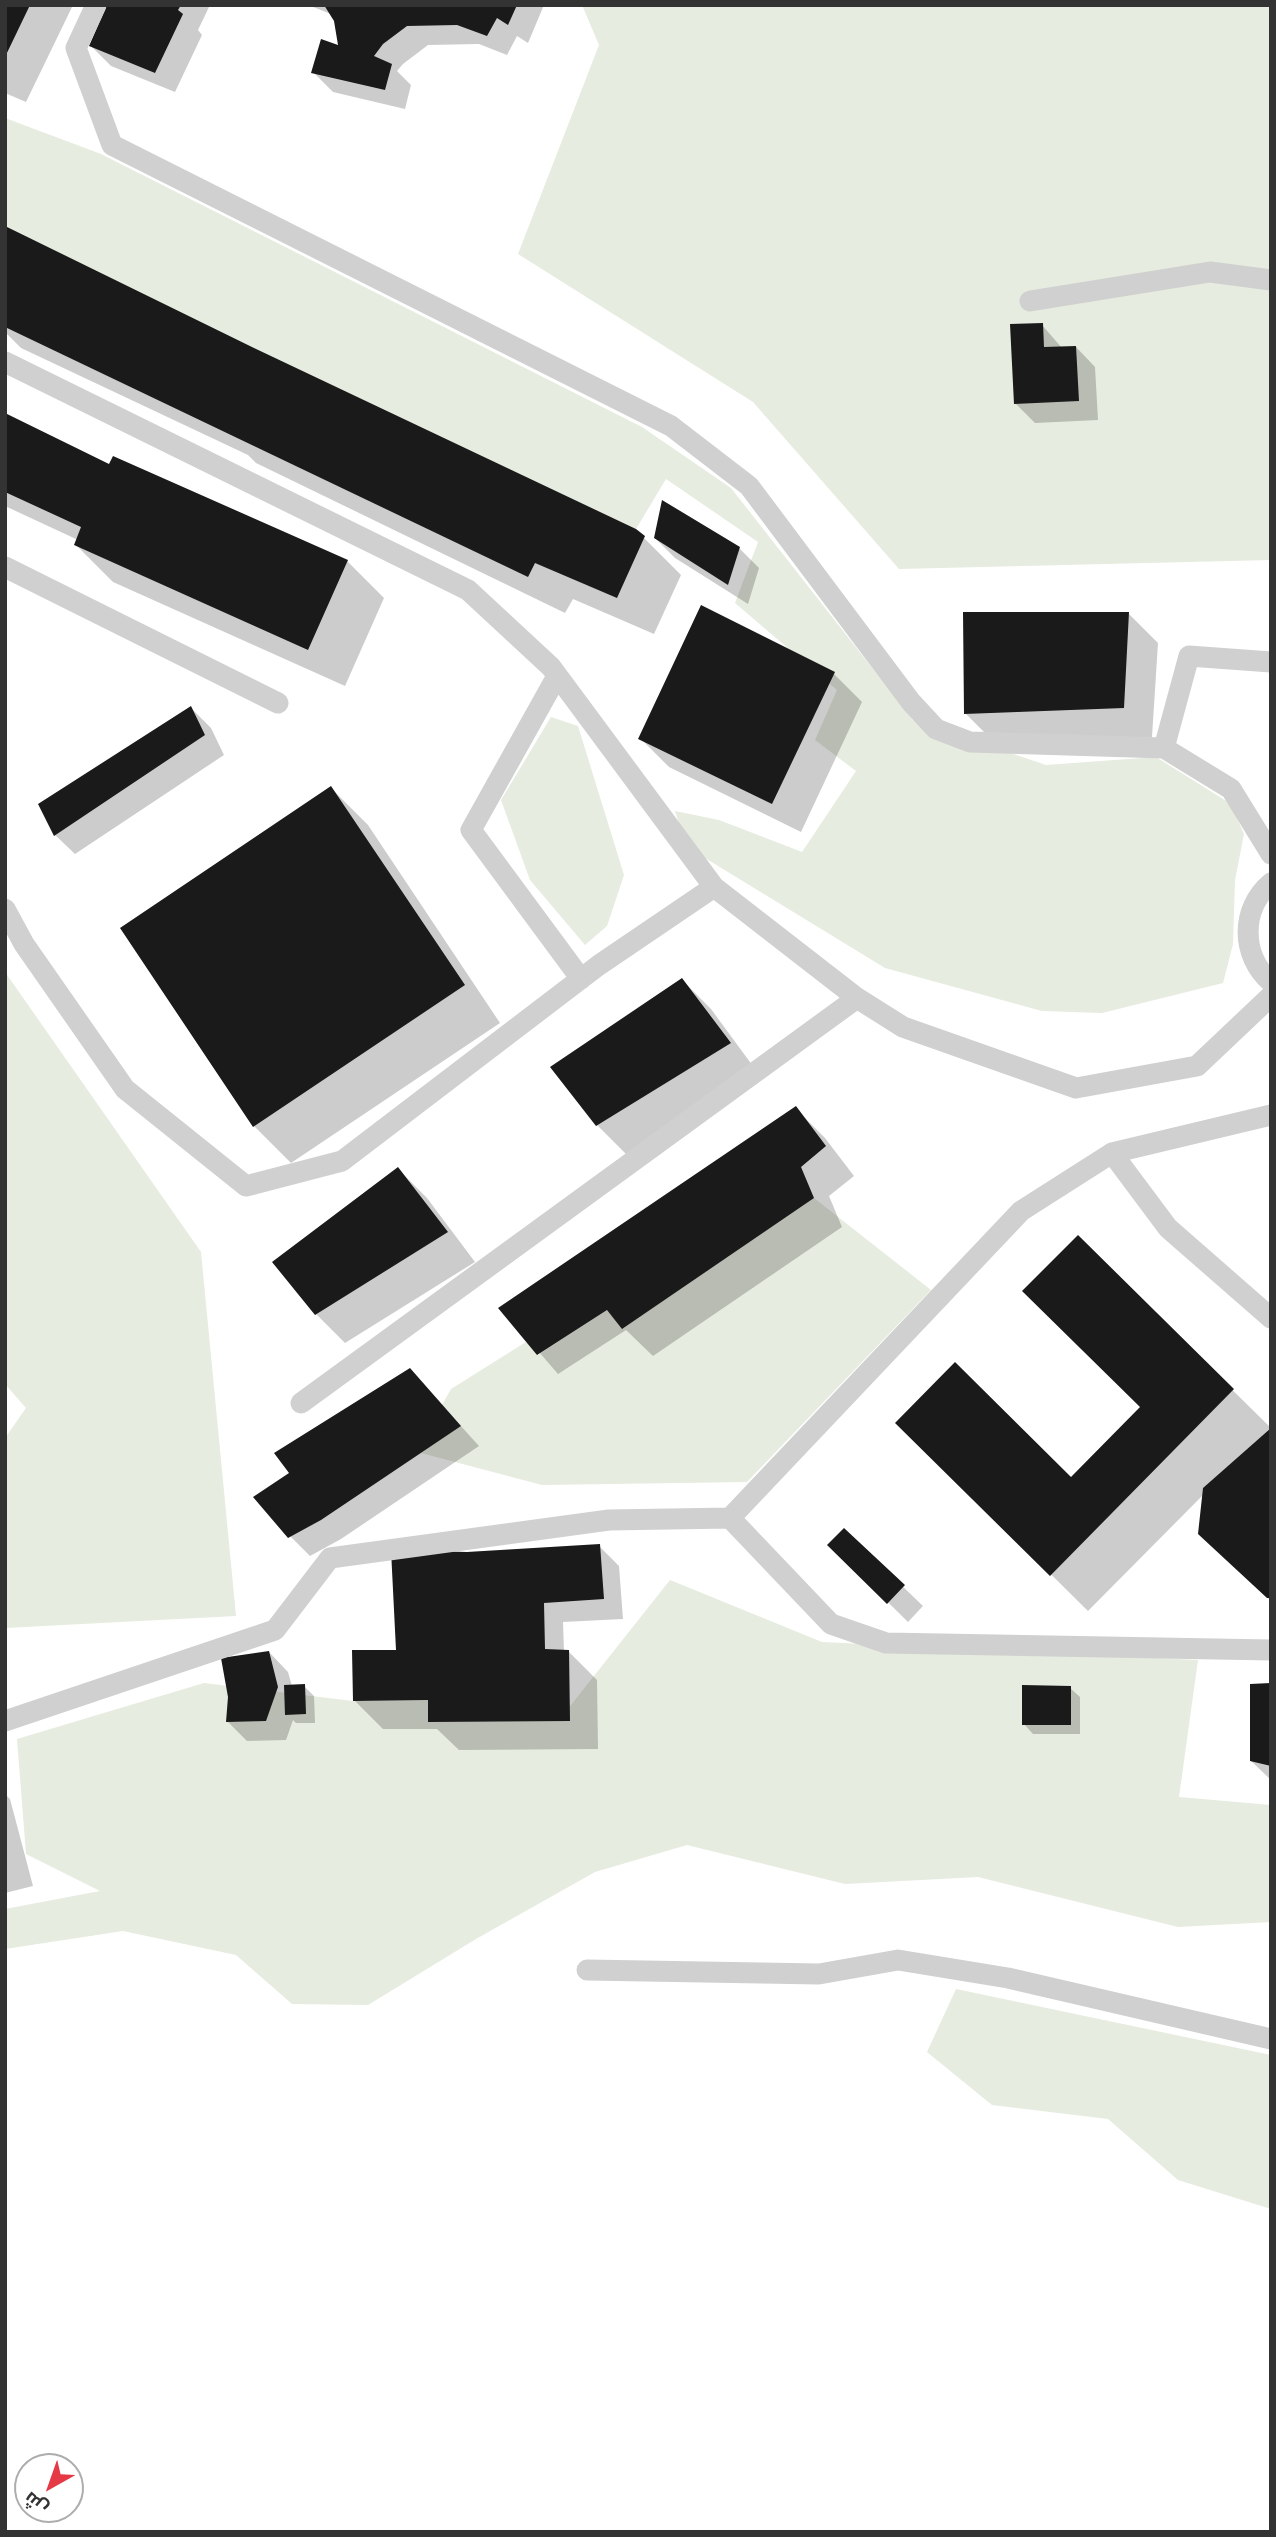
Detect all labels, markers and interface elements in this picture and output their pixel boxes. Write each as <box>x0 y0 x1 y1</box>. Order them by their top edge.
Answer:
north arrow <box>14 2453 84 2523</box>
text: ش <box>18 2485 54 2521</box>

